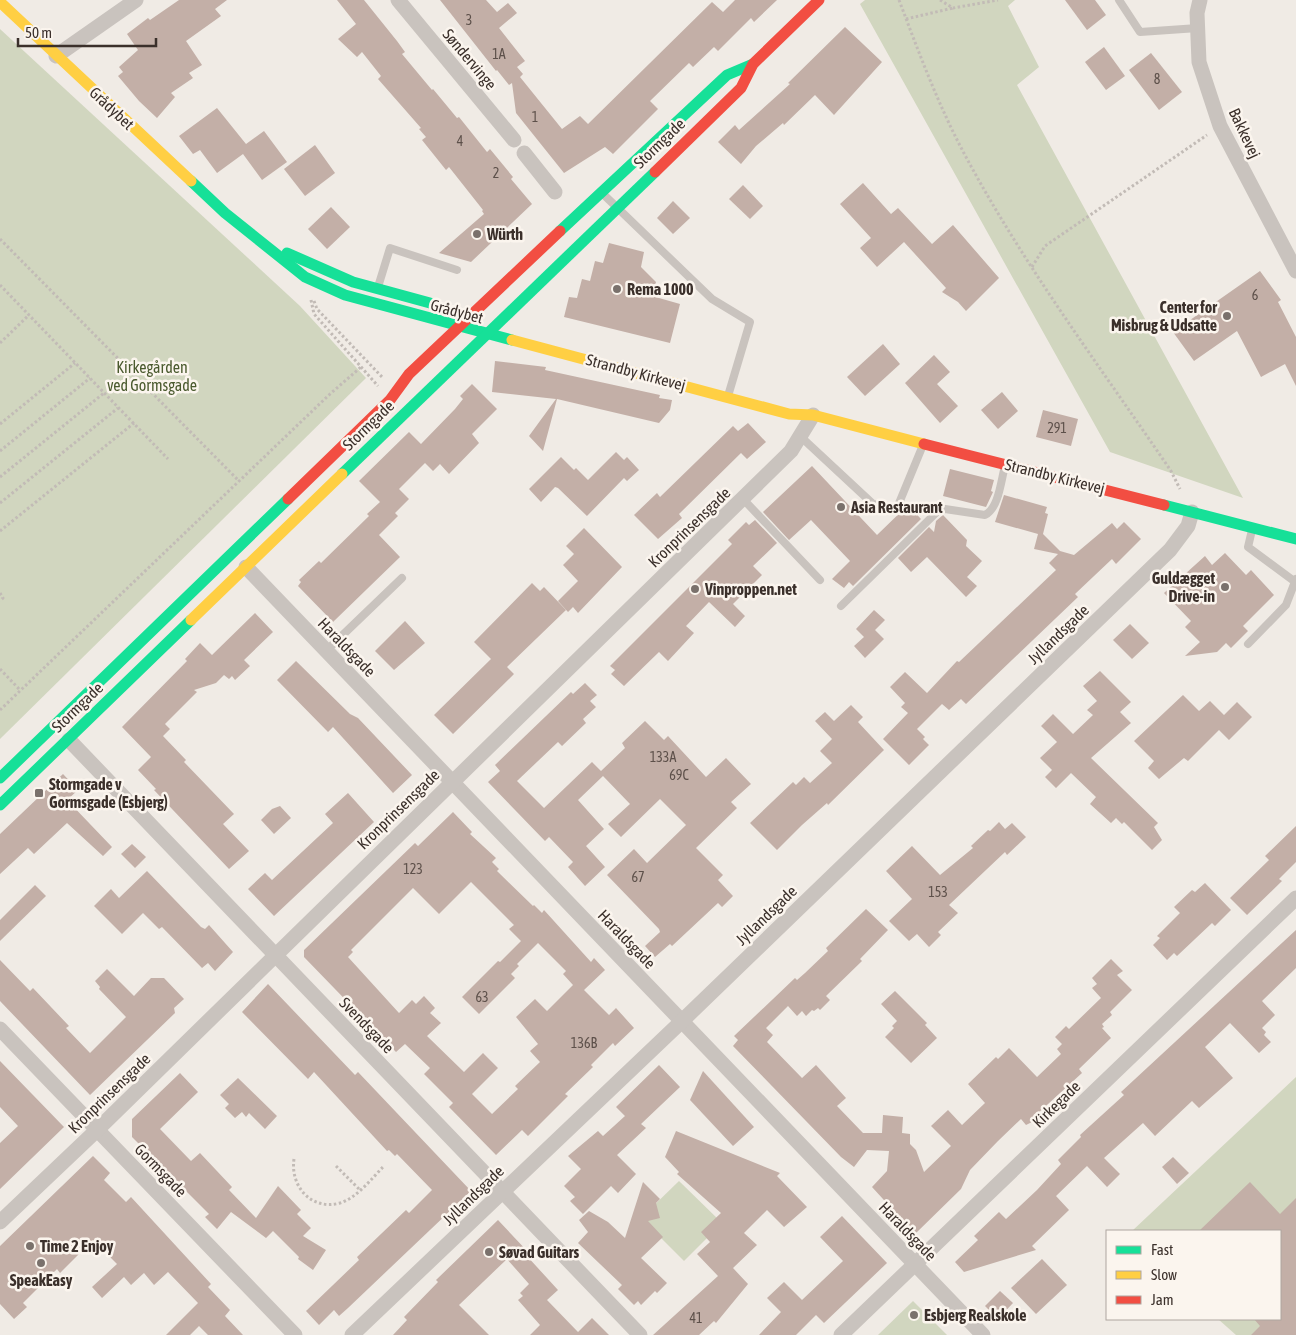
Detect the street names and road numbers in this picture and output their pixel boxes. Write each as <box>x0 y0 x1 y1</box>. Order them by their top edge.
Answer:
street label: Søndervinge <box>439 25 500 94</box>
street label: Grådybet <box>85 83 138 134</box>
street label: Bakkevej <box>1225 105 1264 161</box>
street label: Stormgade <box>630 114 689 172</box>
street label: Grådybet <box>428 295 486 328</box>
street label: Strandby Kirkevej <box>584 350 688 395</box>
street label: Stormgade <box>339 396 398 454</box>
street label: Strandby Kirkevej <box>1003 455 1107 498</box>
street label: Kronprinsensgade <box>644 483 734 571</box>
street label: Jyllandsgade <box>1024 601 1093 668</box>
street label: Haraldsgade <box>314 614 379 681</box>
street label: Stormgade <box>48 678 107 736</box>
street label: Kronprinsensgade <box>353 765 443 853</box>
street label: Jyllandsgade <box>732 882 801 949</box>
street label: Haraldsgade <box>594 906 659 973</box>
street label: Svendsgade <box>335 994 398 1057</box>
street label: Kronprinsensgade <box>64 1049 154 1137</box>
street label: Kirkegade <box>1028 1077 1084 1132</box>
street label: Gormsgade <box>131 1140 191 1201</box>
street label: Jyllandsgade <box>439 1162 508 1229</box>
street label: Haraldsgade <box>875 1198 940 1265</box>

